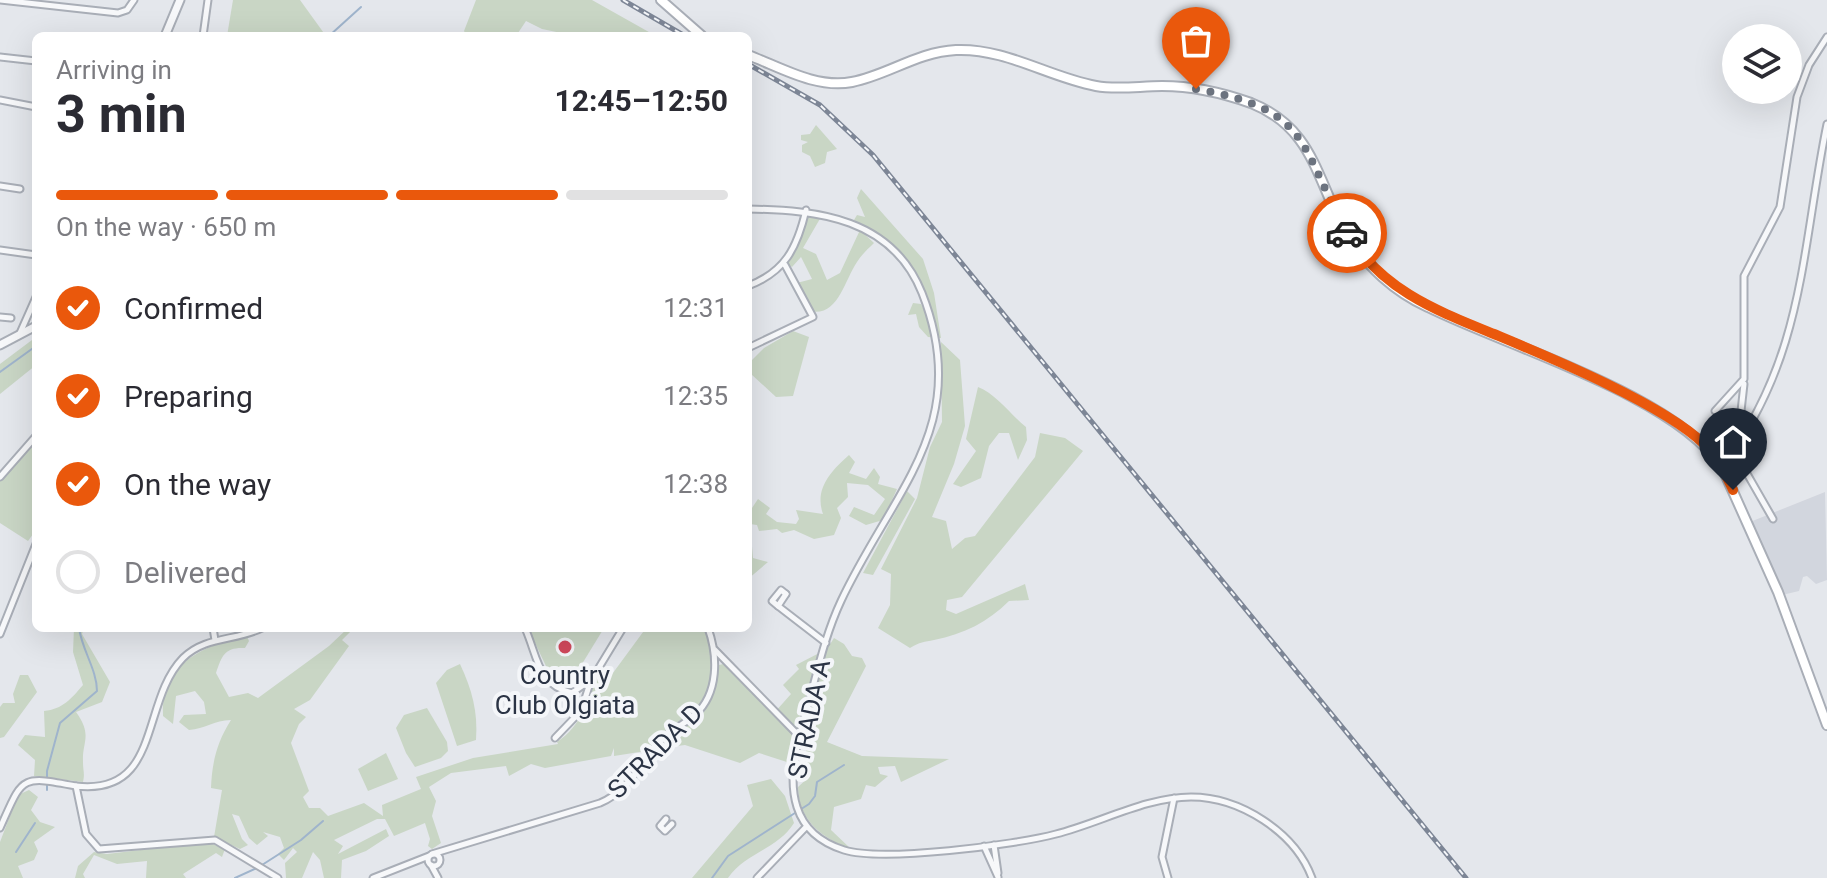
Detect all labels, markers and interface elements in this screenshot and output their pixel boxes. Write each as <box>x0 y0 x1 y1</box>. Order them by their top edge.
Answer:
pin <box>1162 7 1230 89</box>
icon: bag <box>1174 19 1218 63</box>
map controls <box>1722 24 1802 104</box>
button: layers <box>1722 24 1802 104</box>
text: Arriving in <box>56 55 172 85</box>
text: 12:45–12:50 <box>554 83 728 118</box>
text: 3 min <box>56 84 187 145</box>
courier <box>1307 193 1387 273</box>
icon: car <box>1325 211 1369 255</box>
text: On the way · 650 m <box>56 212 276 242</box>
icon: check <box>56 286 100 330</box>
text: Confirmed <box>124 291 263 326</box>
text: 12:31 <box>663 293 728 323</box>
icon: check <box>56 374 100 418</box>
text: Preparing <box>124 379 253 414</box>
text: 12:35 <box>663 381 728 411</box>
pin <box>1699 408 1767 490</box>
icon: home <box>1711 420 1755 464</box>
icon: check <box>56 462 100 506</box>
text: On the way <box>124 467 271 502</box>
text: 12:38 <box>663 469 728 499</box>
text: Delivered <box>124 555 247 590</box>
marker: Country Club Olgiata <box>556 638 574 656</box>
street label: STRADA A <box>782 657 836 781</box>
place label: Country Club Olgiata <box>495 660 635 720</box>
street label: STRADA D <box>602 698 708 804</box>

